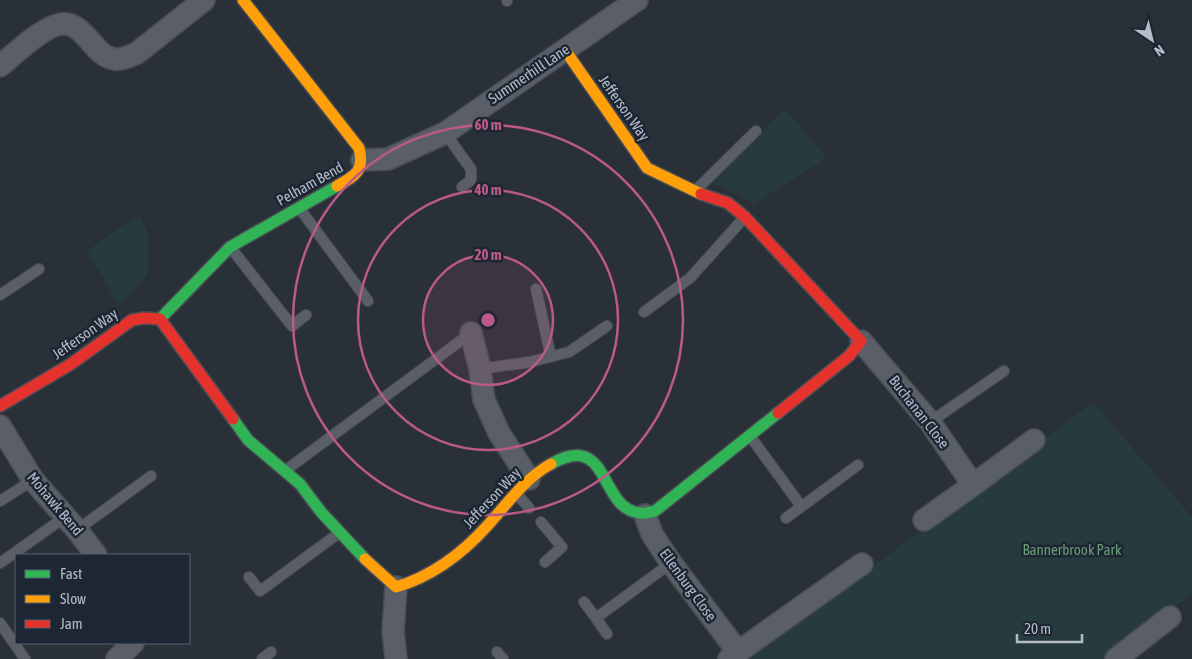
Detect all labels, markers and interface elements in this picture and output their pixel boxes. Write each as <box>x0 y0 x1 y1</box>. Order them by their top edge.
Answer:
north arrow <box>1127 15 1177 65</box>
street label: Summerhill Lane <box>485 40 573 107</box>
text: N <box>1151 42 1167 60</box>
street label: Jefferson Way <box>596 72 653 144</box>
text: 60 m <box>475 116 502 133</box>
street label: Pelham Bend <box>274 158 346 209</box>
text: 40 m <box>474 181 502 198</box>
text: 20 m <box>475 246 502 263</box>
street label: Jefferson Way <box>49 305 121 362</box>
centre of rings <box>479 311 497 329</box>
street label: Buchanan Close <box>886 372 953 452</box>
street label: Jefferson Way <box>459 464 524 531</box>
street label: Mohawk Bend <box>24 469 87 539</box>
park label: Bannerbrook Park <box>1022 541 1122 558</box>
street label: Ellenburg Close <box>657 545 720 624</box>
legend <box>15 554 190 644</box>
text: Fast <box>60 565 82 582</box>
text: Slow <box>60 590 86 607</box>
scale bar <box>1017 612 1082 644</box>
text: Jam <box>60 615 83 632</box>
text: 20 m <box>1024 620 1051 637</box>

